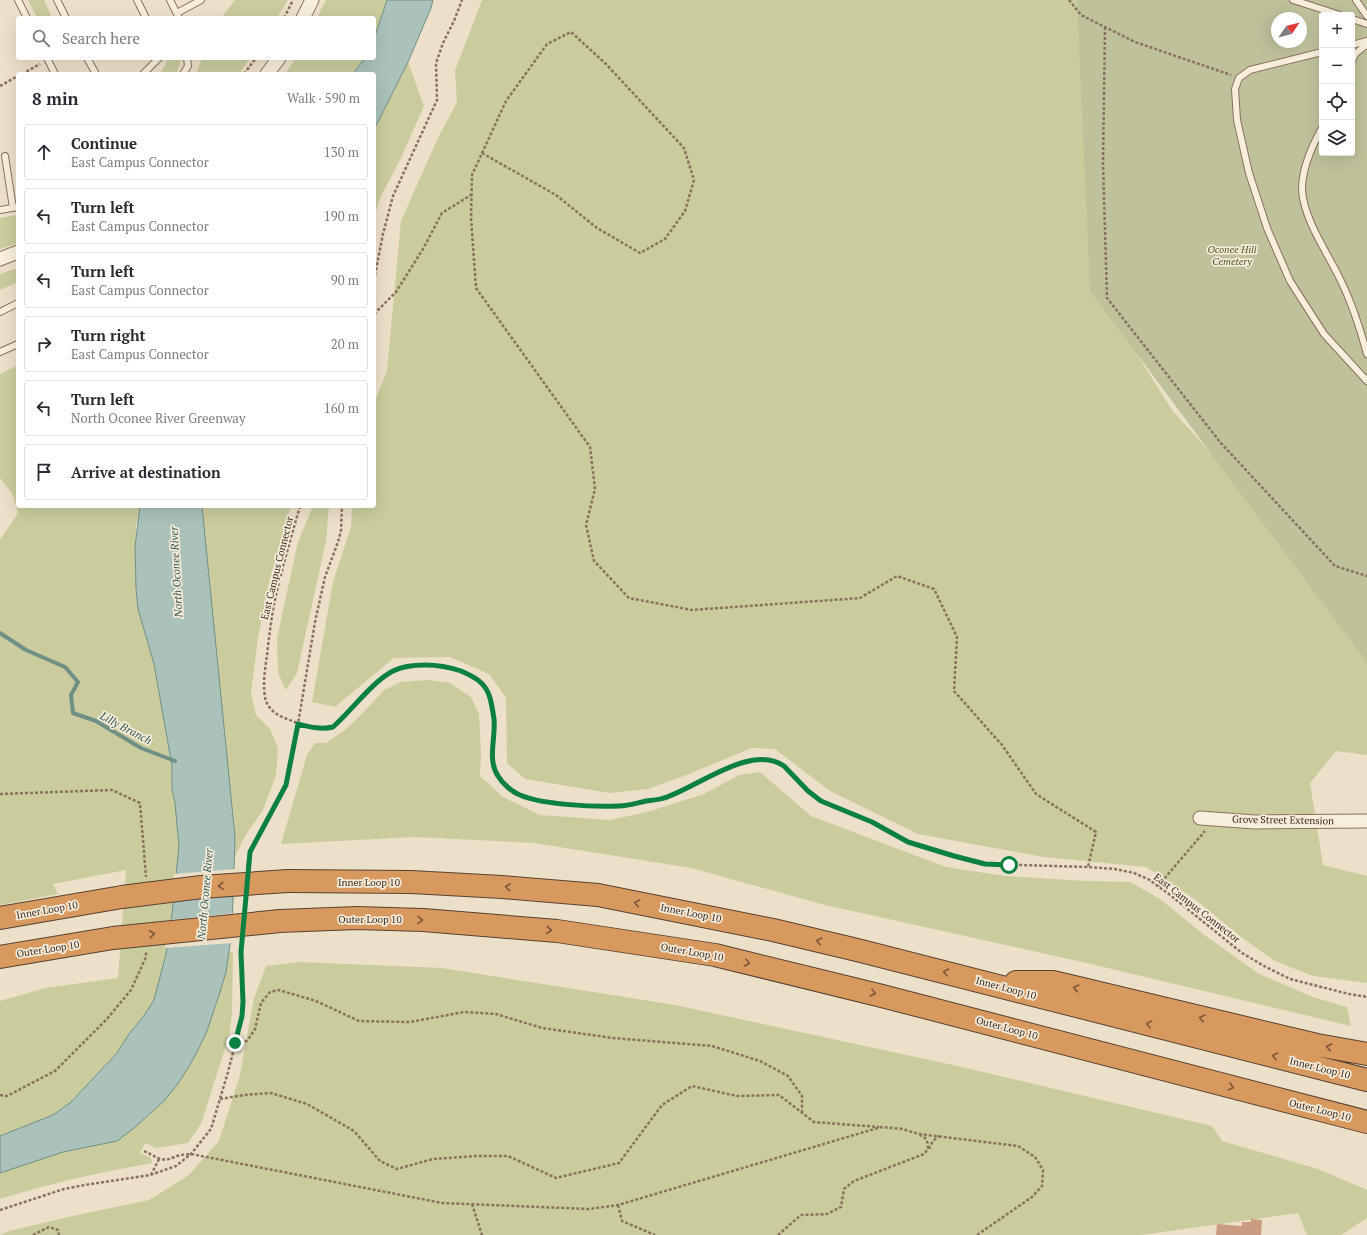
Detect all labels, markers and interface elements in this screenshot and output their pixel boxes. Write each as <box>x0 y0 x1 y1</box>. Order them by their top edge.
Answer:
north arrow <box>1271 12 1307 48</box>
map controls <box>1319 12 1355 156</box>
button: + <box>1319 12 1355 48</box>
search box <box>16 16 376 60</box>
icon: search <box>30 27 52 49</box>
text: Search here <box>62 28 140 48</box>
button: − <box>1319 48 1355 84</box>
button: locate <box>1319 84 1355 120</box>
text: 8 min <box>32 87 79 110</box>
text: Walk · 590 m <box>287 89 360 107</box>
button: layers <box>1319 120 1355 156</box>
text: Continue <box>71 133 137 153</box>
icon: ahead <box>33 141 55 163</box>
text: 130 m <box>324 143 359 161</box>
text: East Campus Connector <box>71 153 209 171</box>
text: Turn left <box>71 197 135 217</box>
icon: left <box>33 205 55 227</box>
text: 190 m <box>324 207 359 225</box>
text: East Campus Connector <box>71 217 209 235</box>
park label: Oconee Hill Cemetery <box>1207 243 1257 268</box>
text: Turn left <box>71 261 135 281</box>
icon: left <box>33 269 55 291</box>
text: 90 m <box>331 271 359 289</box>
text: East Campus Connector <box>71 281 209 299</box>
text: Turn right <box>71 325 146 345</box>
icon: right <box>33 333 55 355</box>
text: 20 m <box>331 335 359 353</box>
text: East Campus Connector <box>71 345 209 363</box>
text: Turn left <box>71 389 135 409</box>
icon: left <box>33 397 55 419</box>
text: 160 m <box>324 399 359 417</box>
text: North Oconee River Greenway <box>71 409 245 427</box>
icon: arrive <box>33 461 55 483</box>
text: Arrive at destination <box>71 462 221 482</box>
street label: East Campus Connector <box>258 515 296 621</box>
water label: North Oconee River <box>167 525 185 619</box>
water label: Lilly Branch <box>97 708 154 747</box>
street label: Grove Street Extension <box>1232 813 1334 827</box>
water label: North Oconee River <box>194 847 216 941</box>
route start <box>1000 856 1018 874</box>
street label: East Campus Connector <box>1151 870 1243 946</box>
street label: Inner Loop 10 <box>338 876 400 889</box>
one-way arrow <box>218 881 224 890</box>
one-way arrow <box>505 883 511 892</box>
street label: Inner Loop 10 <box>15 898 79 922</box>
one-way arrow <box>634 899 640 907</box>
street label: Inner Loop 10 <box>659 901 723 925</box>
street label: Outer Loop 10 <box>338 913 402 926</box>
one-way arrow <box>417 916 423 924</box>
one-way arrow <box>546 926 552 935</box>
one-way arrow <box>149 930 155 939</box>
one-way arrow <box>816 937 823 945</box>
street label: Outer Loop 10 <box>16 938 80 960</box>
street label: Outer Loop 10 <box>660 940 724 964</box>
one-way arrow <box>743 958 750 966</box>
one-way arrow <box>943 969 950 977</box>
street label: Inner Loop 10 <box>974 974 1038 1002</box>
one-way arrow <box>1072 984 1079 992</box>
one-way arrow <box>870 989 876 997</box>
street label: Outer Loop 10 <box>975 1014 1039 1042</box>
one-way arrow <box>1199 1014 1205 1022</box>
one-way arrow <box>1146 1021 1152 1029</box>
route end <box>226 1034 244 1052</box>
one-way arrow <box>1326 1043 1332 1052</box>
one-way arrow <box>1272 1053 1278 1061</box>
street label: Inner Loop 10 <box>1288 1054 1352 1082</box>
one-way arrow <box>1227 1082 1234 1091</box>
street label: Outer Loop 10 <box>1288 1096 1352 1124</box>

